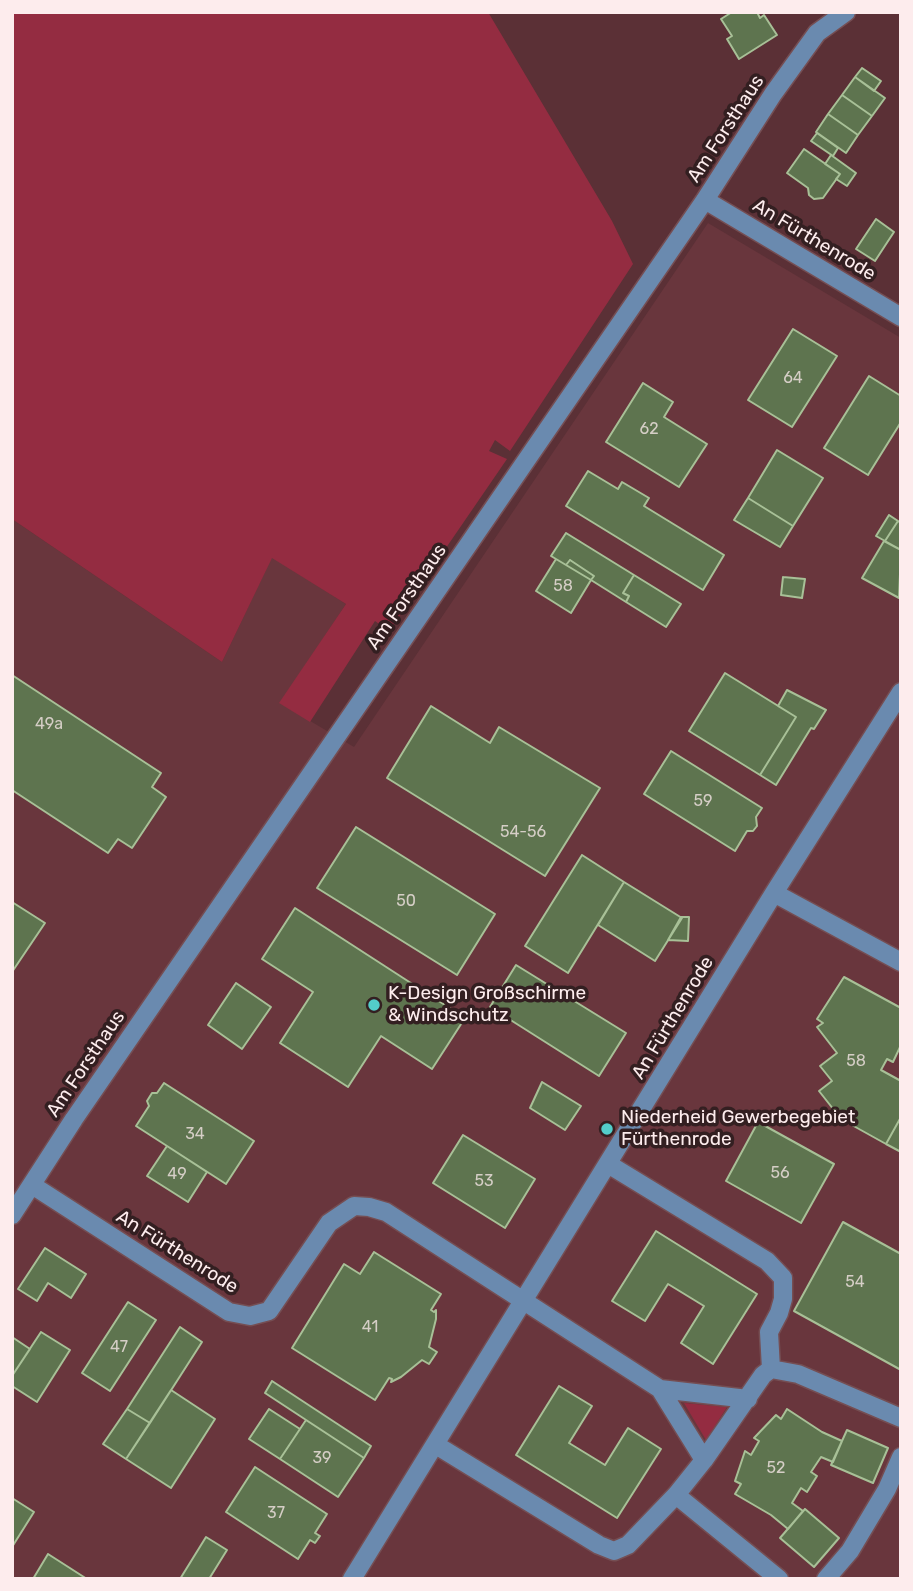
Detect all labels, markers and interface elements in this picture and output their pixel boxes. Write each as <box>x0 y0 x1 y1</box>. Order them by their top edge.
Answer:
street label: Am Forsthaus <box>683 71 769 187</box>
street label: An Fürthenrode <box>748 194 880 286</box>
house number: 64 <box>783 368 803 388</box>
house number: 62 <box>639 419 659 439</box>
street label: Am Forsthaus <box>362 540 452 654</box>
house number: 58 <box>553 576 573 596</box>
house number: 49a <box>35 714 63 734</box>
house number: 59 <box>694 791 712 811</box>
house number: 54-56 <box>500 822 546 842</box>
house number: 50 <box>396 891 416 911</box>
street label: An Fürthenrode <box>627 952 719 1084</box>
place label: K-Design Großschirme & Windschutz <box>388 983 586 1027</box>
marker: K-Design Großschirme & Windschutz <box>366 997 382 1013</box>
street label: Am Forsthaus <box>42 1006 130 1122</box>
house number: 58 <box>846 1051 866 1071</box>
place label: Niederheid Gewerbegebiet Fürthenrode <box>621 1107 855 1151</box>
marker: Niederheid Gewerbegebiet Fürthenrode <box>599 1121 615 1137</box>
house number: 34 <box>185 1124 205 1144</box>
house number: 56 <box>770 1163 790 1183</box>
house number: 49 <box>167 1164 187 1184</box>
house number: 53 <box>474 1171 494 1191</box>
street label: An Fürthenrode <box>112 1205 242 1299</box>
house number: 54 <box>845 1272 865 1292</box>
house number: 41 <box>362 1317 378 1337</box>
house number: 47 <box>110 1337 128 1357</box>
house number: 39 <box>312 1448 332 1468</box>
house number: 52 <box>767 1458 785 1478</box>
house number: 37 <box>267 1503 285 1523</box>

